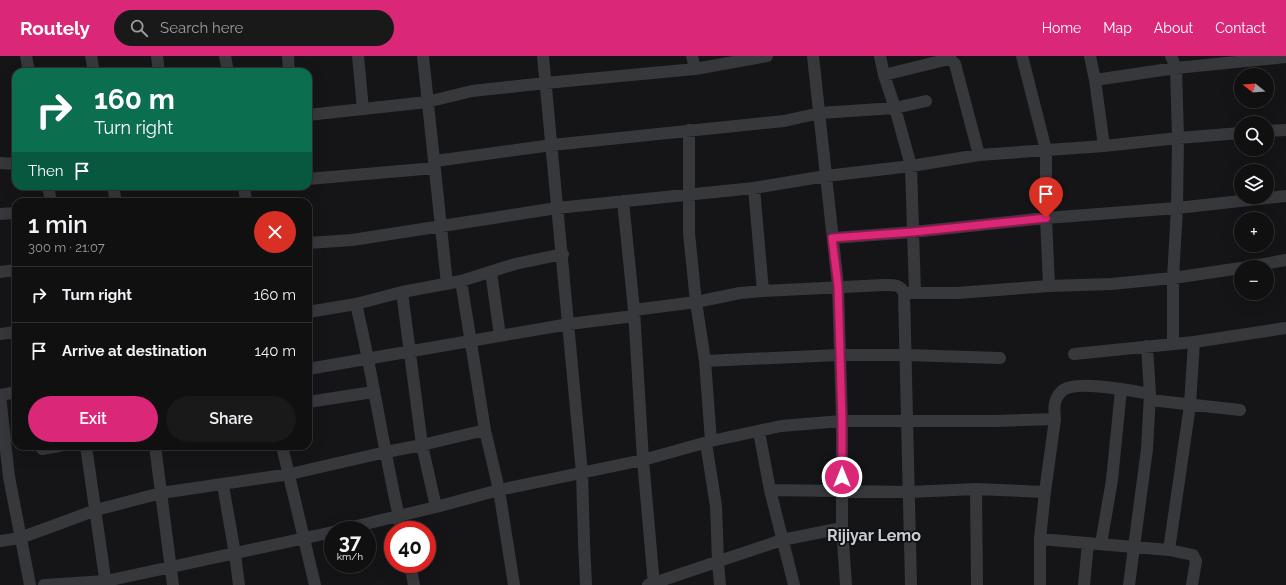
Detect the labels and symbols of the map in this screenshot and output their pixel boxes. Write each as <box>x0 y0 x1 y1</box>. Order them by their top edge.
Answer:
north arrow <box>1234 68 1274 108</box>
pin <box>1029 177 1063 218</box>
position arrow <box>821 456 863 498</box>
speed limit sign: 40 <box>384 521 436 573</box>
district label: Rijiyar Lemo <box>827 526 921 545</box>

